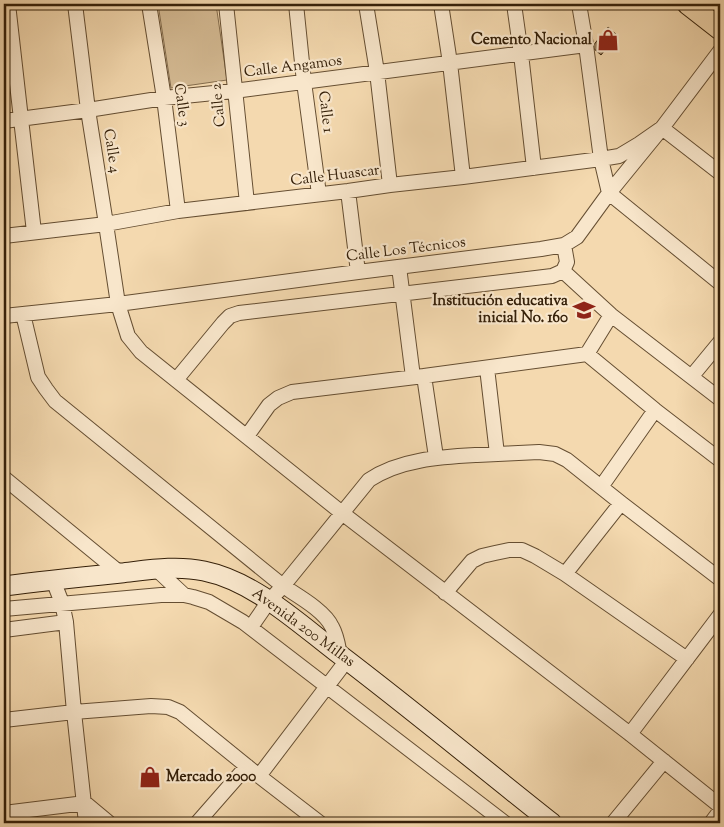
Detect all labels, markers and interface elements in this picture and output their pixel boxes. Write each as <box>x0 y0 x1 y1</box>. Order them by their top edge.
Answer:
shop icon: Cemento Nacional <box>595 27 621 53</box>
place label: Cemento Nacional <box>471 30 593 51</box>
street label: Calle Angamos <box>243 51 343 83</box>
street label: Calle 3 <box>168 82 194 128</box>
street label: Calle 2 <box>206 82 232 128</box>
street label: Calle 1 <box>312 90 338 134</box>
street label: Calle 4 <box>97 127 125 175</box>
street label: Calle Huascar <box>289 160 381 192</box>
street label: Calle Los Técnicos <box>345 232 467 268</box>
place label: Institución educativa inicial No. 160 <box>432 291 568 329</box>
school or university icon: Institución educativa inicial No. 160 <box>571 297 597 323</box>
street label: Avenida 200 Millas <box>247 583 359 673</box>
shop icon: Mercado 2000 <box>137 764 163 790</box>
place label: Mercado 2000 <box>166 767 256 788</box>

